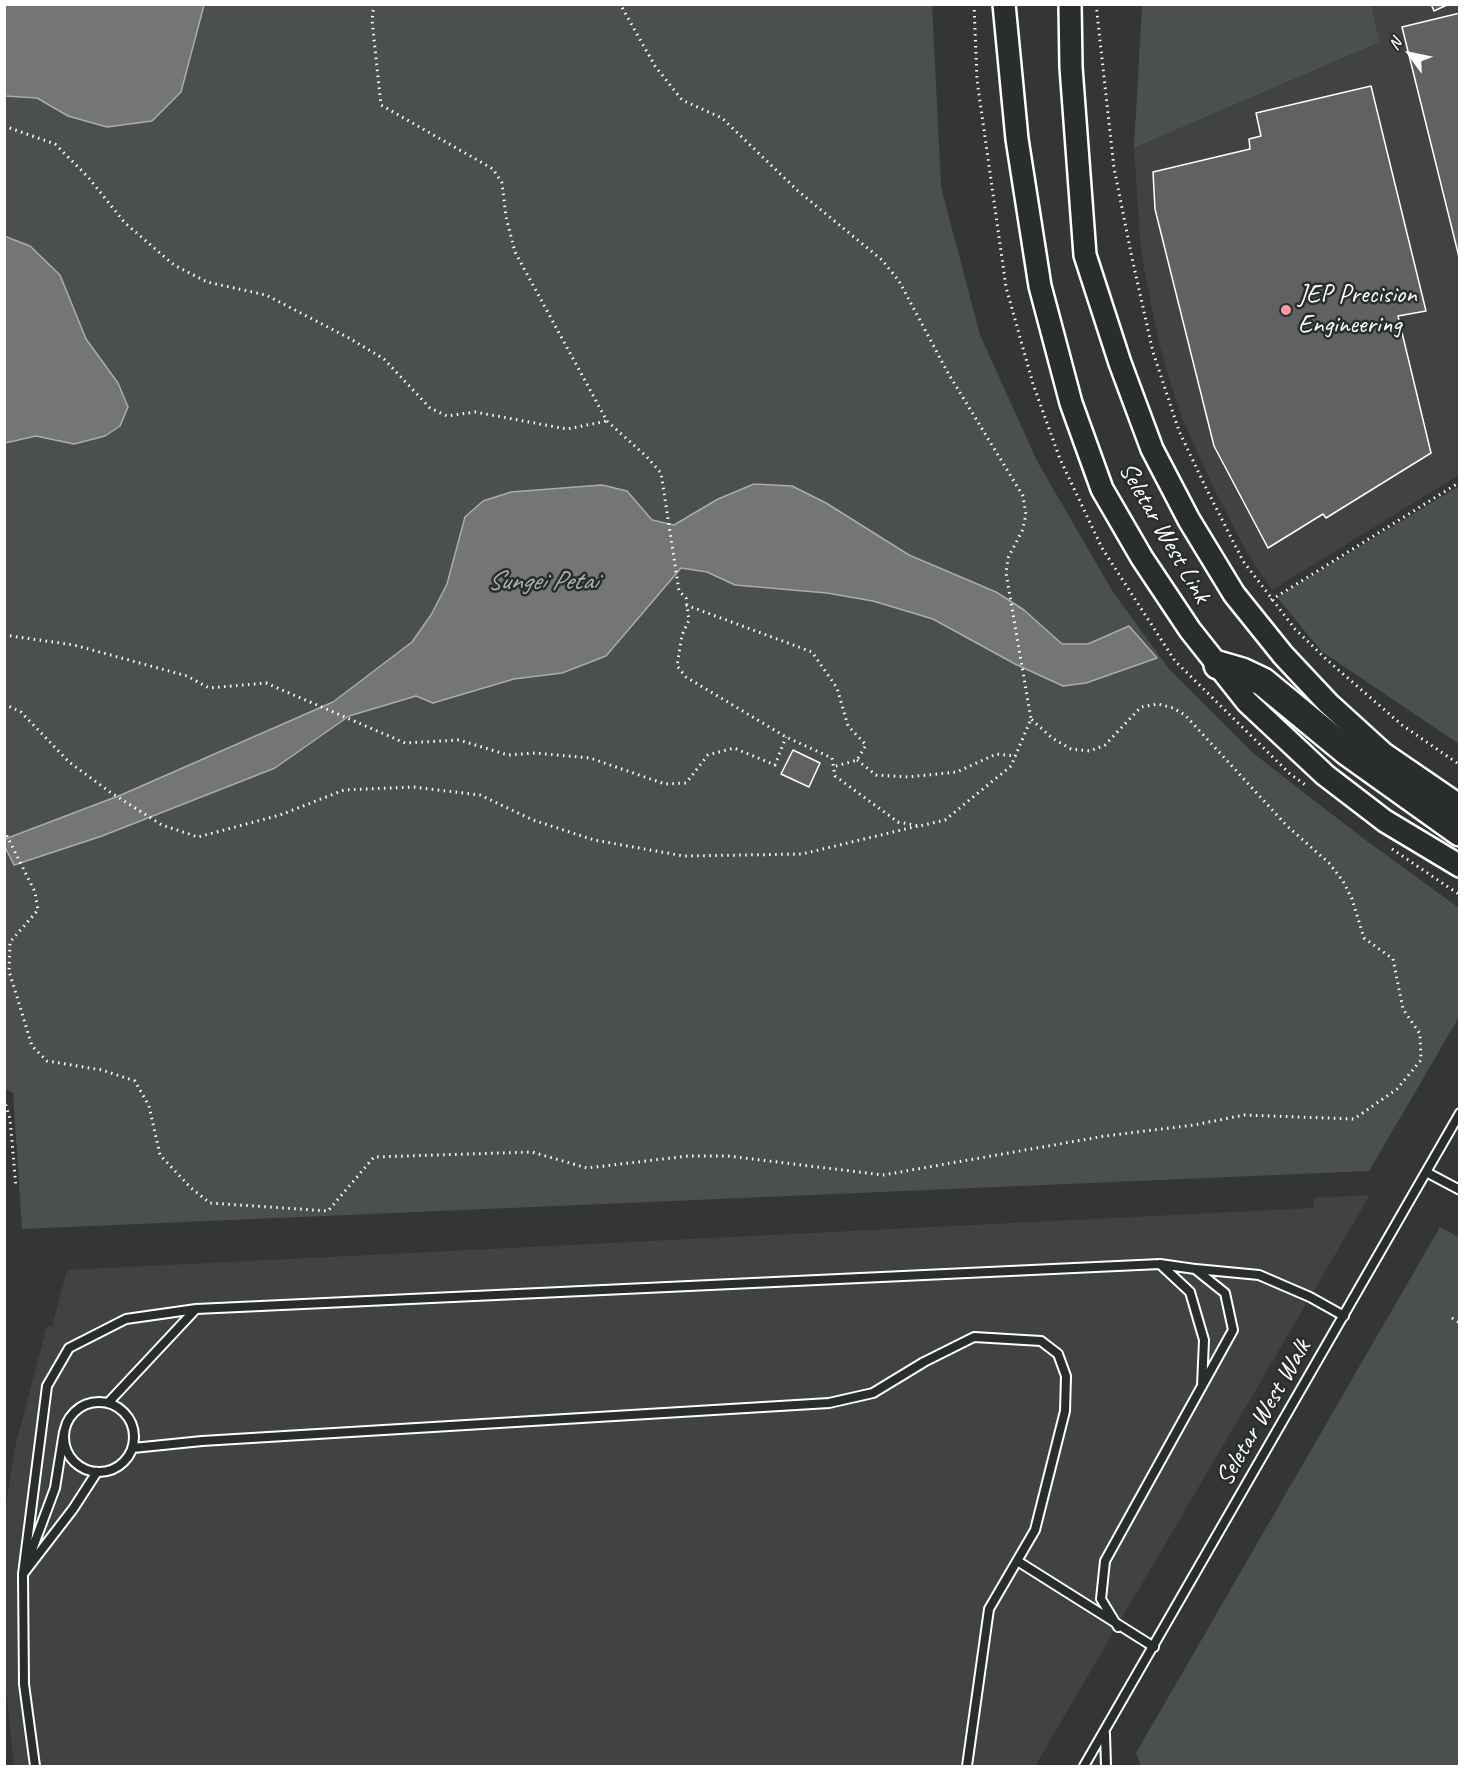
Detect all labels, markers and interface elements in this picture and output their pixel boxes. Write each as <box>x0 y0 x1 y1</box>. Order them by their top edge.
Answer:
north arrow <box>1380 24 1440 84</box>
text: N <box>1384 35 1406 54</box>
place label: JEP Precision Engineering <box>1298 279 1417 340</box>
marker: JEP Precision Engineering <box>1279 303 1293 317</box>
street label: Seletar West Link <box>1111 457 1217 609</box>
water label: Sungei Petai <box>487 566 597 598</box>
street label: Seletar West Walk <box>1210 1334 1318 1492</box>

